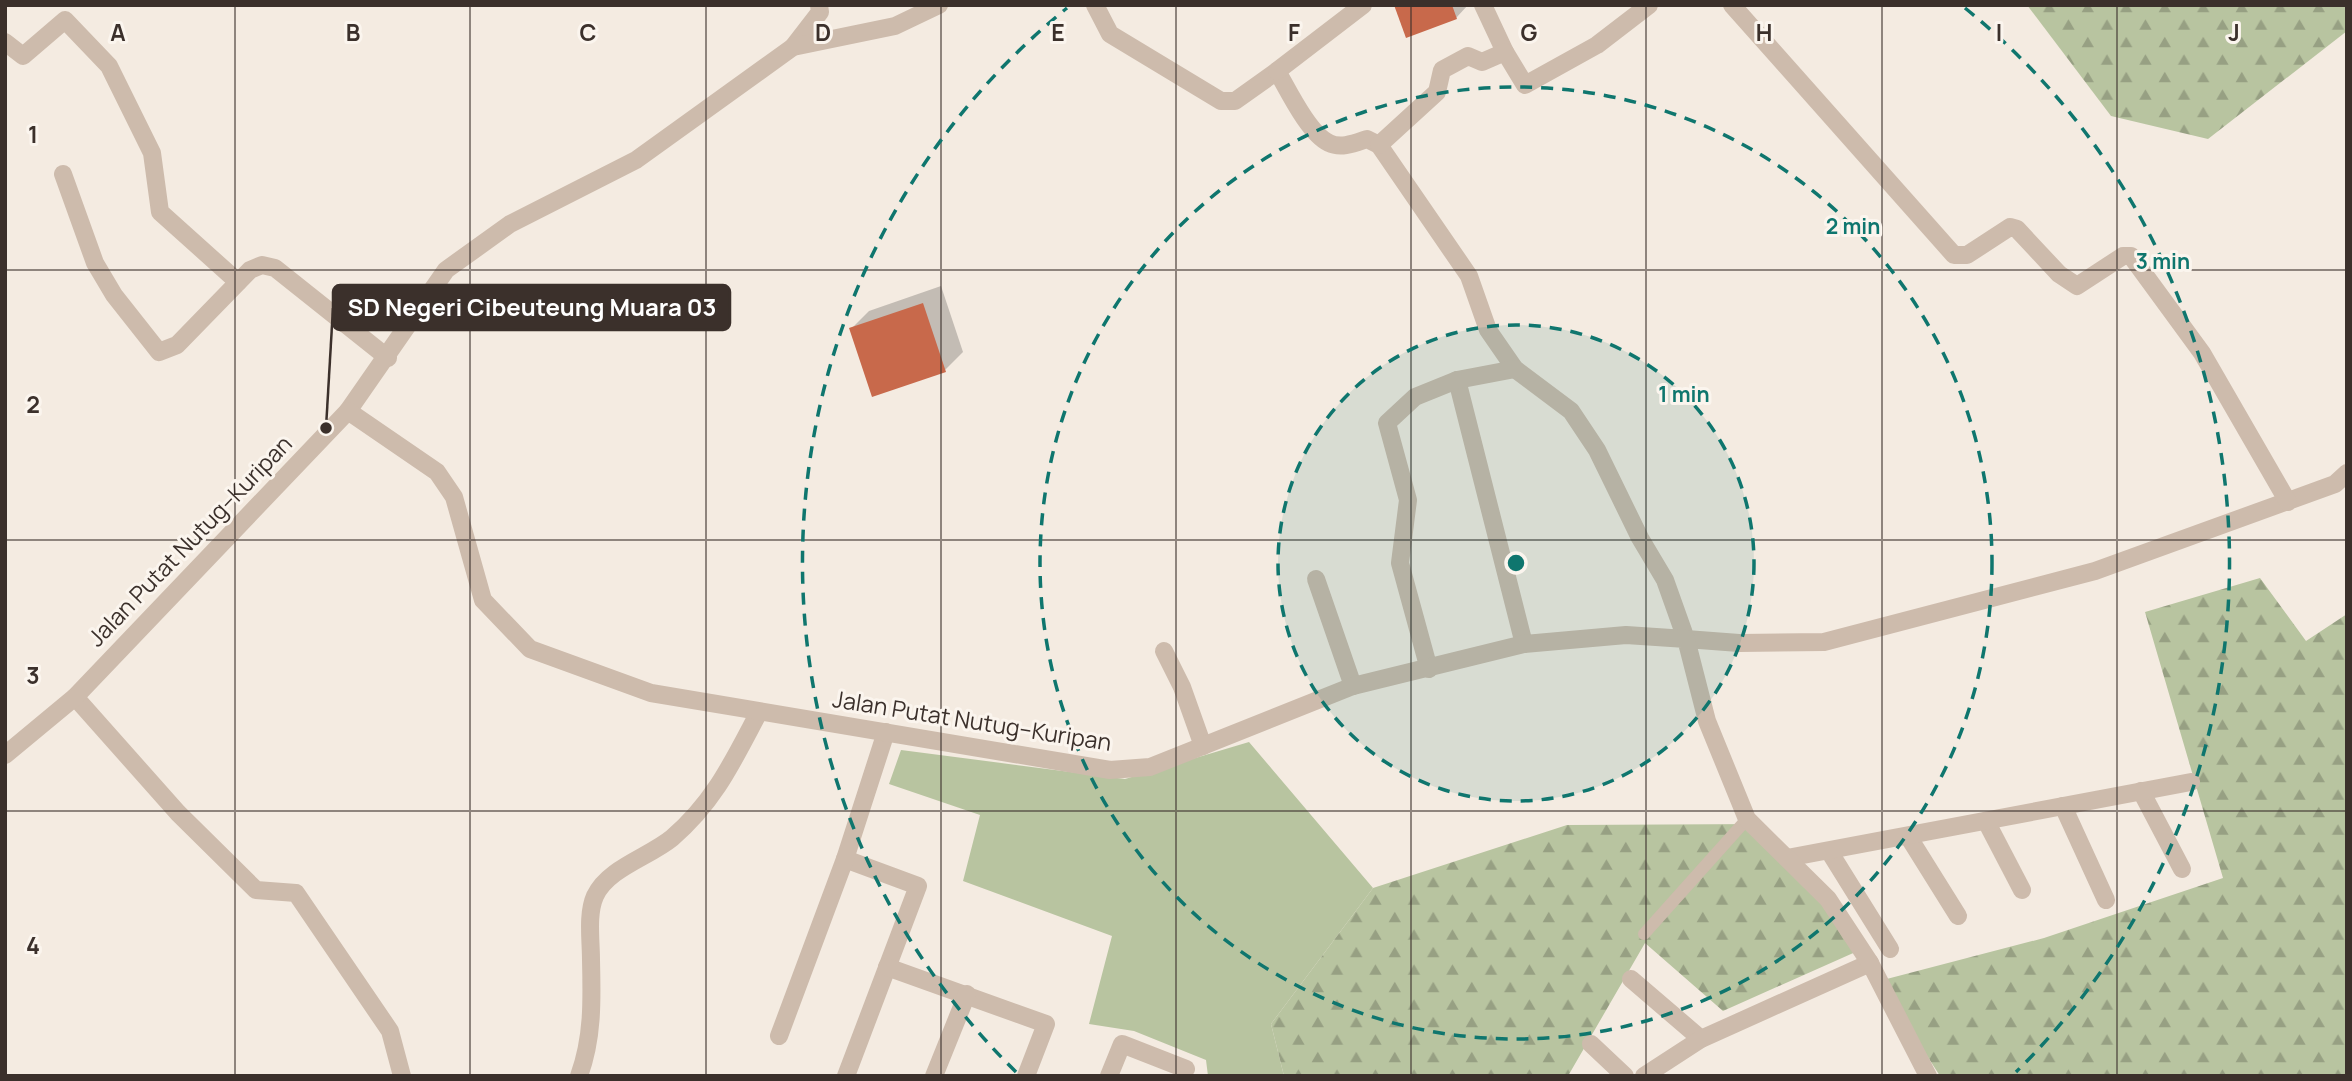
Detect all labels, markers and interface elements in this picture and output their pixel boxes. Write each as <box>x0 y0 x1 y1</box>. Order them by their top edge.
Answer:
text: A <box>110 16 126 48</box>
text: B <box>346 16 360 48</box>
text: C <box>580 16 597 48</box>
text: D <box>815 16 831 48</box>
text: E <box>1051 16 1065 48</box>
text: F <box>1288 16 1300 48</box>
text: G <box>1521 16 1538 48</box>
text: H <box>1756 16 1772 48</box>
text: I <box>1996 16 2002 48</box>
text: J <box>2228 16 2240 48</box>
text: 1 <box>28 118 38 150</box>
text: 2 min <box>1826 212 1880 240</box>
text: 3 min <box>2136 247 2190 275</box>
callout: SD Negeri Cibeuteung Muara 03 <box>333 285 730 330</box>
text: SD Negeri Cibeuteung Muara 03 <box>348 290 716 323</box>
text: 1 min <box>1658 380 1710 408</box>
text: 2 <box>26 388 40 420</box>
street label: Jalan Putat Nutug–Kuripan <box>80 428 299 653</box>
centre of rings <box>1504 551 1528 575</box>
text: 3 <box>26 659 40 691</box>
street label: Jalan Putat Nutug–Kuripan <box>831 682 1114 758</box>
text: 4 <box>26 929 40 961</box>

